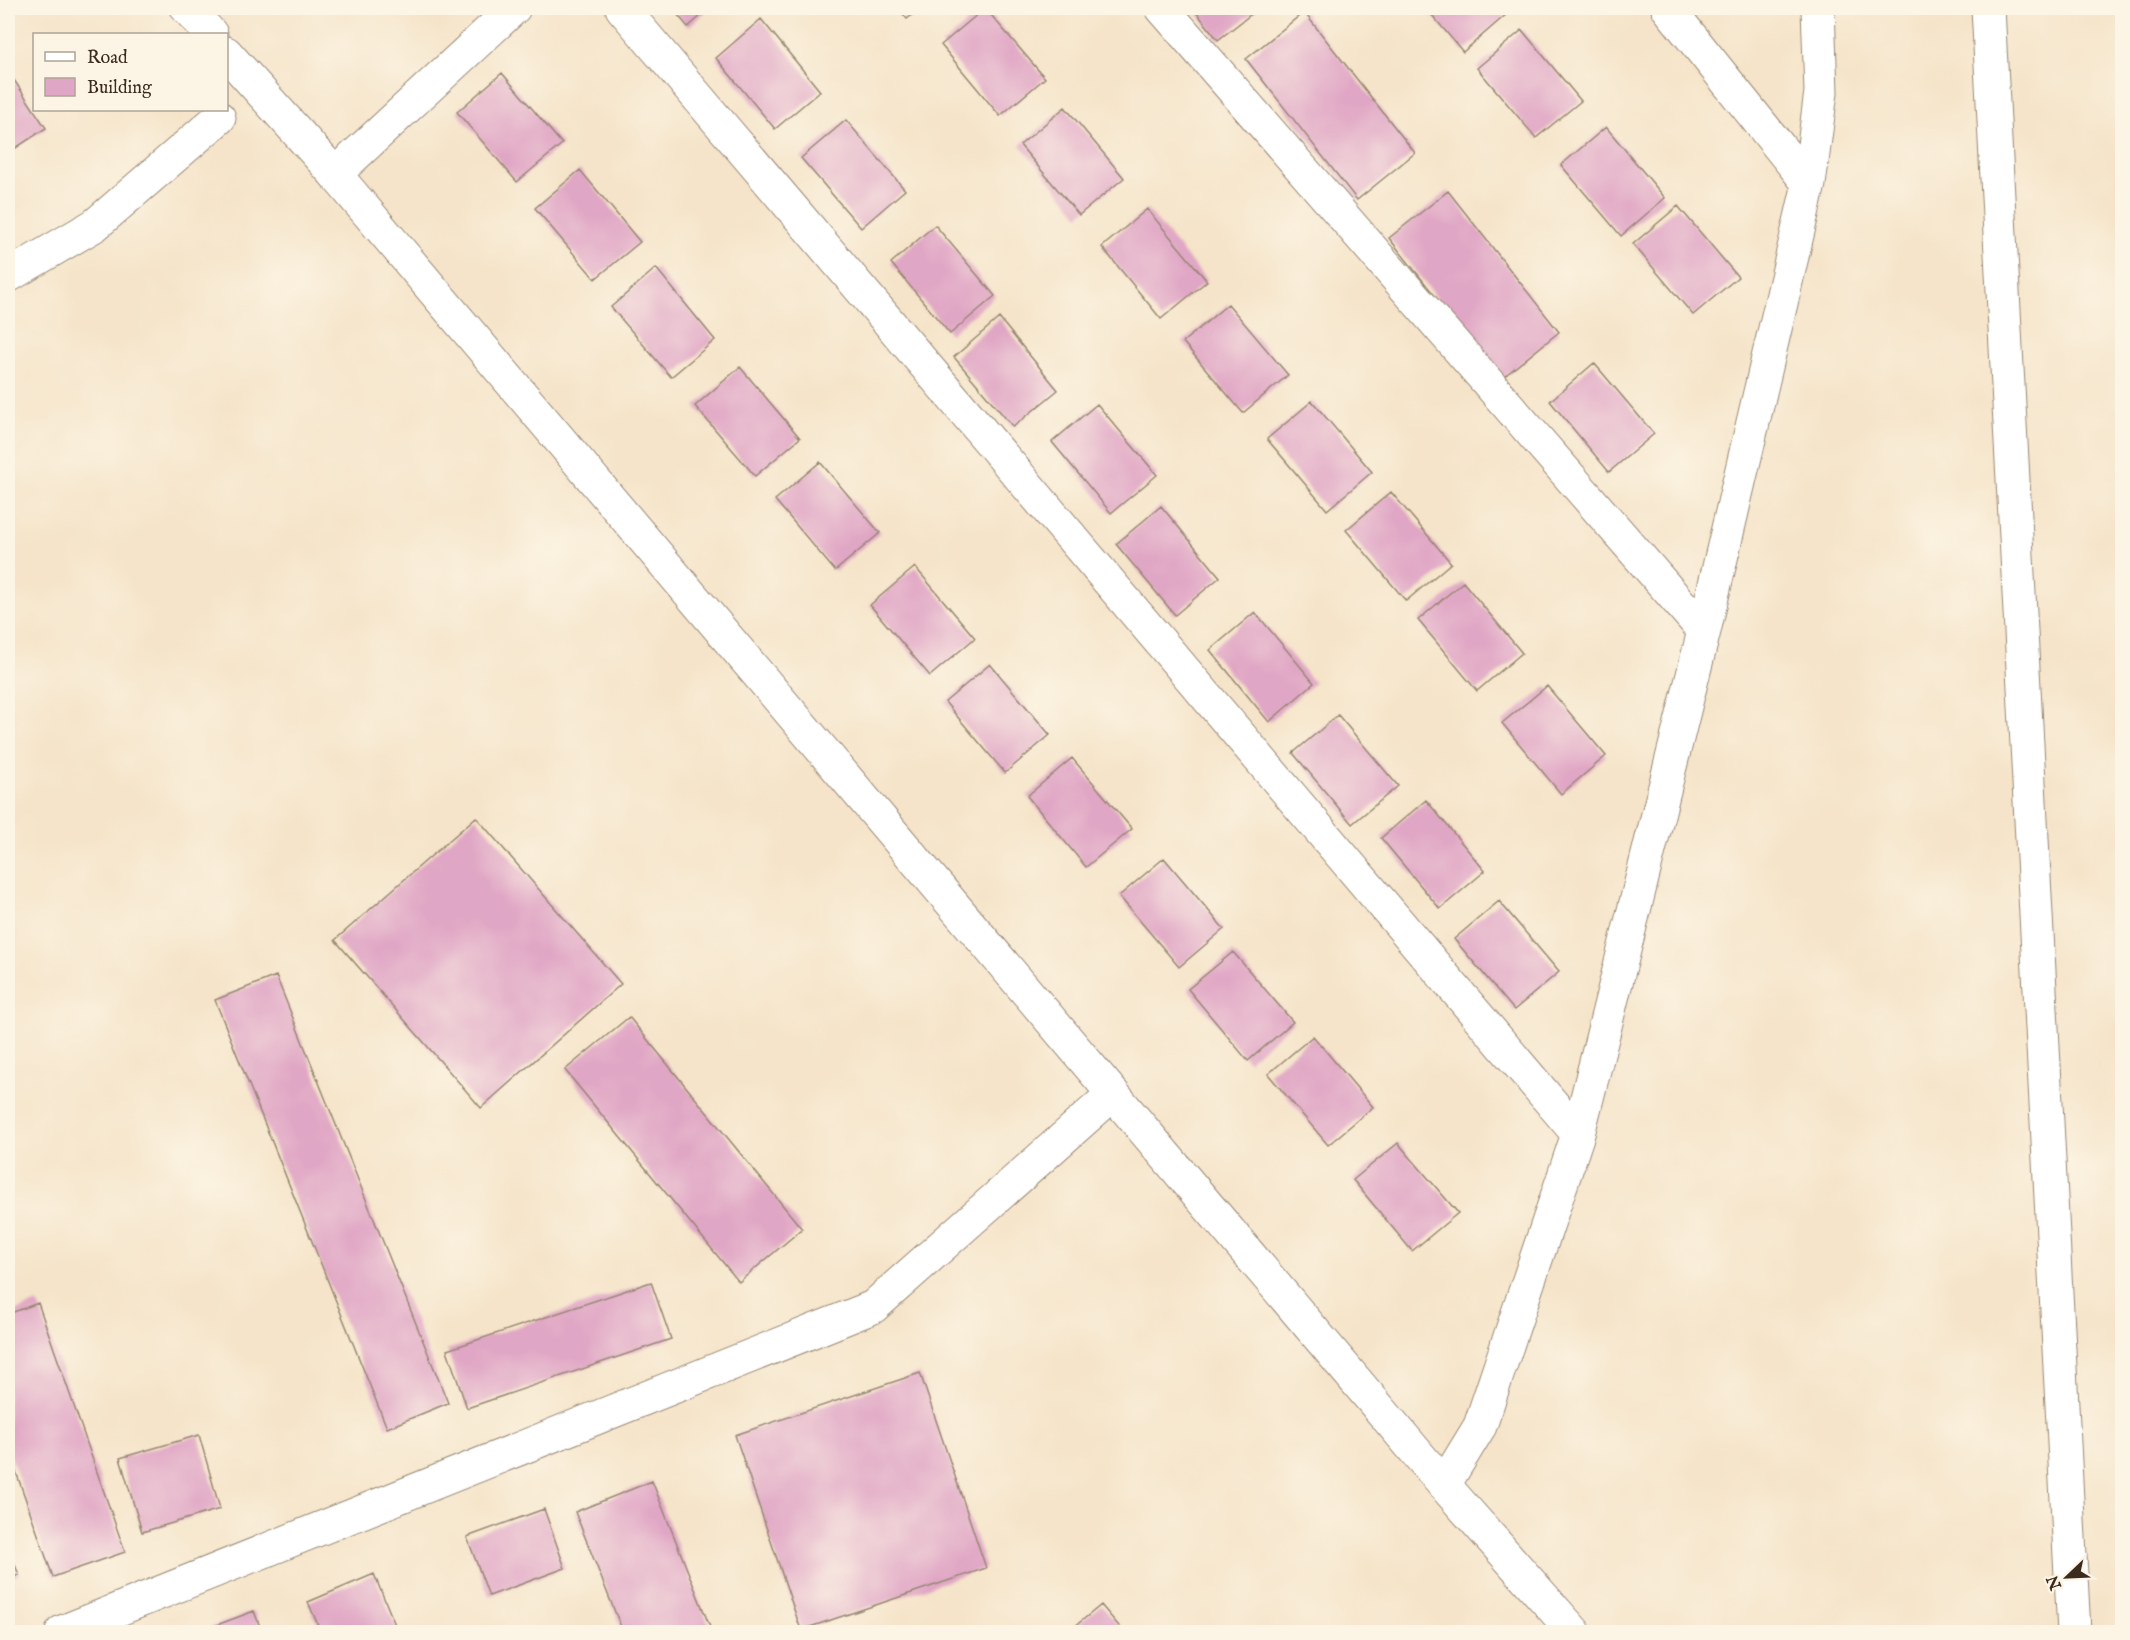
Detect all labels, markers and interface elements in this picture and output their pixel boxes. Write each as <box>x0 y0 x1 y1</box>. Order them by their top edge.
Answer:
legend <box>33 33 228 111</box>
text: Road <box>87 47 128 70</box>
text: Building <box>87 77 152 100</box>
north arrow <box>2037 1547 2097 1607</box>
text: N <box>2043 1572 2067 1593</box>

